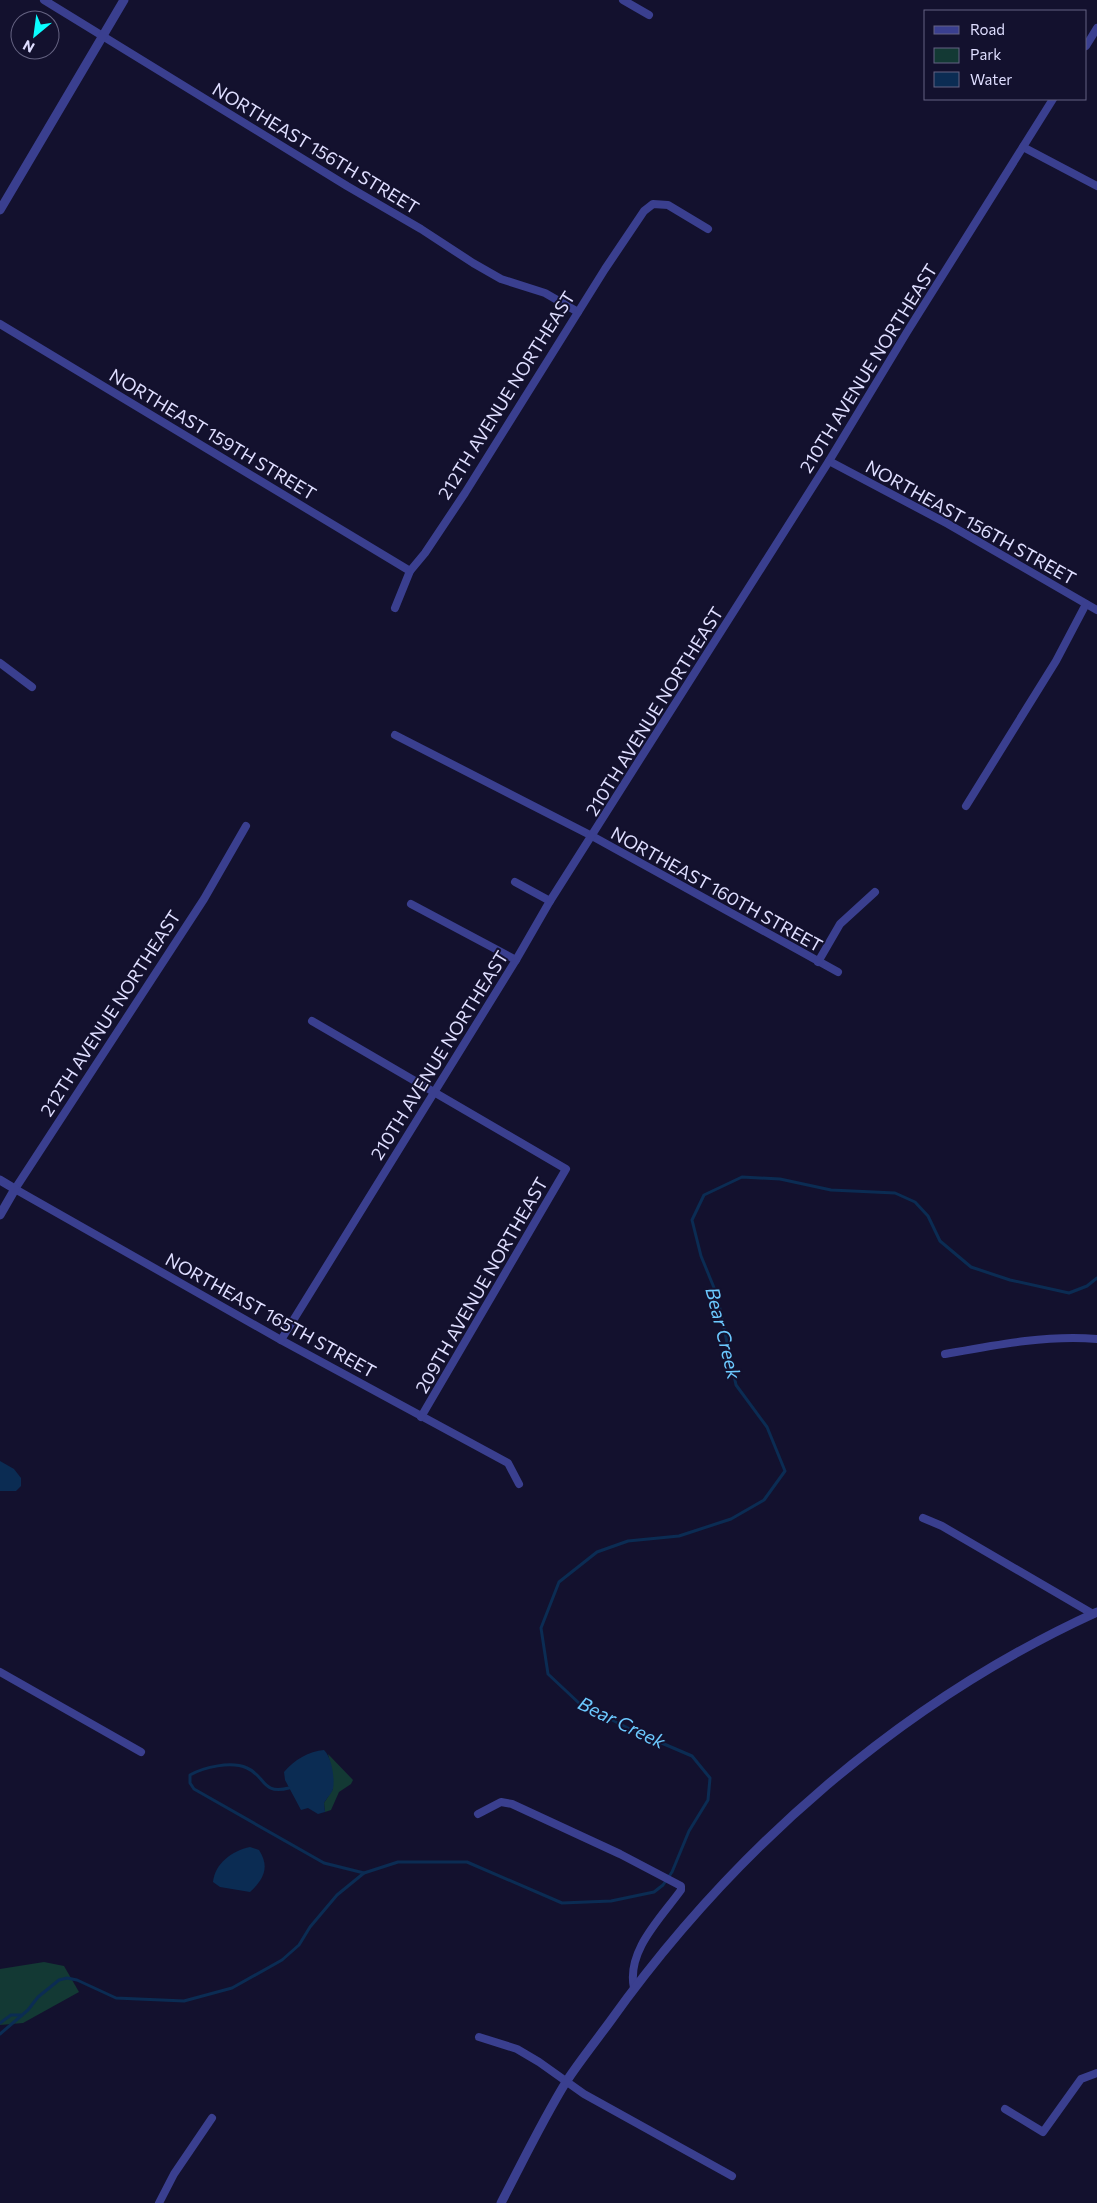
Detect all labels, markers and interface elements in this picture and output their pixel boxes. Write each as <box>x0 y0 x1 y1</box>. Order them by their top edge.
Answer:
north arrow <box>10 10 60 60</box>
legend <box>924 10 1087 100</box>
text: Road <box>970 20 1005 38</box>
text: N <box>20 37 37 57</box>
text: Park <box>970 45 1001 63</box>
text: Water <box>970 70 1012 88</box>
street label: NORTHEAST 156TH STREET <box>209 78 423 218</box>
street label: 210TH AVENUE NORTHEAST <box>794 259 942 477</box>
street label: 212TH AVENUE NORTHEAST <box>433 287 579 503</box>
street label: NORTHEAST 159TH STREET <box>106 364 320 504</box>
street label: NORTHEAST 156TH STREET <box>862 455 1080 589</box>
street label: 210TH AVENUE NORTHEAST <box>580 602 728 820</box>
street label: NORTHEAST 160TH STREET <box>607 822 827 956</box>
street label: 212TH AVENUE NORTHEAST <box>35 906 185 1120</box>
street label: 210TH AVENUE NORTHEAST <box>365 946 513 1164</box>
street label: 209TH AVENUE NORTHEAST <box>410 1173 552 1397</box>
street label: NORTHEAST 165TH STREET <box>162 1248 380 1382</box>
water label: Bear Creek <box>701 1285 747 1382</box>
water label: Bear Creek <box>575 1691 670 1753</box>

